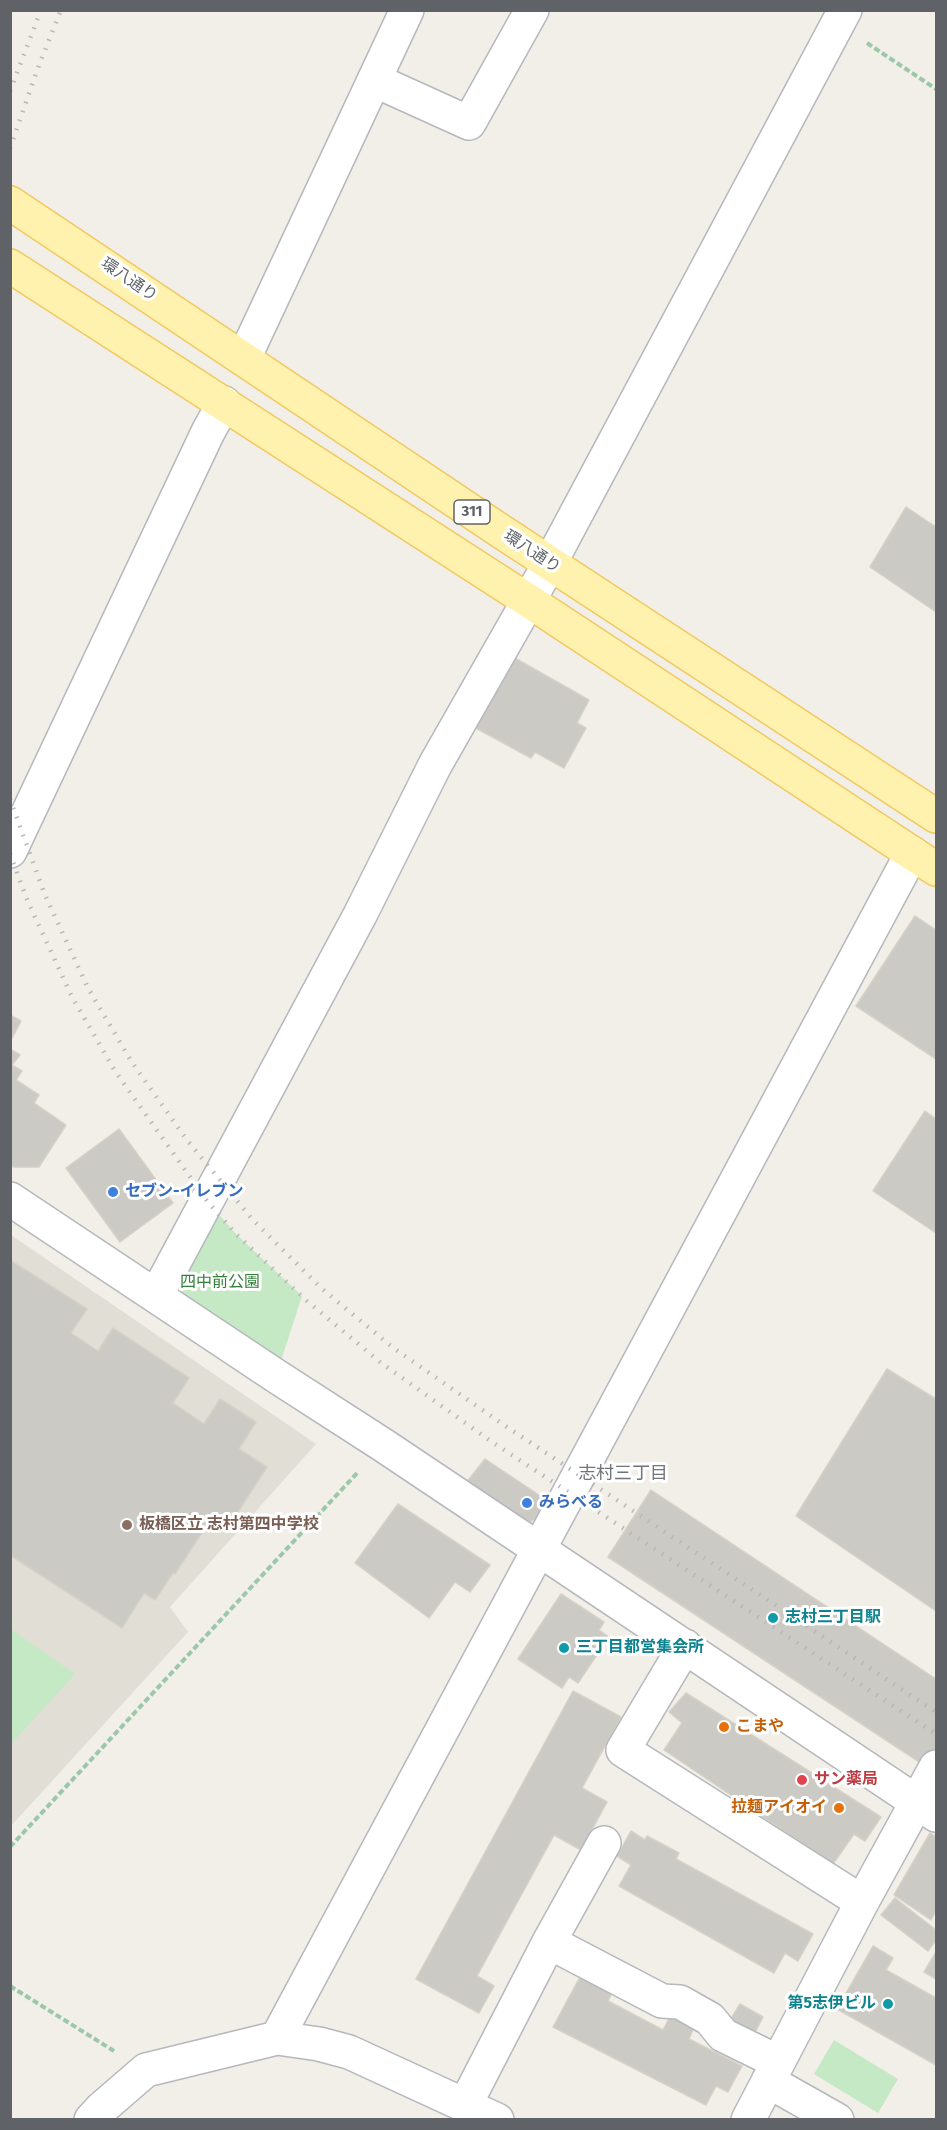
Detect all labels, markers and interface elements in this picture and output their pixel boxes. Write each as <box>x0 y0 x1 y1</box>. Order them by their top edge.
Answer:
street label: 環八通り <box>97 254 161 306</box>
road number: 311 <box>454 500 490 524</box>
street label: 環八通り <box>500 527 564 577</box>
place label: セブン-イレブン <box>125 1182 244 1202</box>
marker: セブン-イレブン <box>106 1185 120 1199</box>
park label: 四中前公園 <box>180 1273 260 1293</box>
district label: 志村三丁目 <box>578 1463 668 1485</box>
place label: みらべる <box>539 1493 603 1513</box>
marker: みらべる <box>520 1496 534 1510</box>
place label: 板橋区立 志村第四中学校 <box>139 1515 319 1535</box>
marker: 板橋区立 志村第四中学校 <box>120 1518 134 1532</box>
place label: 志村三丁目駅 <box>785 1608 881 1628</box>
marker: 志村三丁目駅 <box>766 1611 780 1625</box>
place label: 三丁目都営集会所 <box>576 1638 704 1658</box>
marker: 三丁目都営集会所 <box>557 1641 571 1655</box>
place label: こまや <box>736 1717 784 1737</box>
marker: こまや <box>717 1720 731 1734</box>
place label: サン薬局 <box>814 1770 878 1790</box>
marker: サン薬局 <box>795 1773 809 1787</box>
place label: 拉麺アイオイ <box>731 1798 827 1818</box>
marker: 拉麺アイオイ <box>832 1801 846 1815</box>
place label: 第5志伊ビル <box>787 1994 876 2014</box>
marker: 第5志伊ビル <box>881 1997 895 2011</box>

